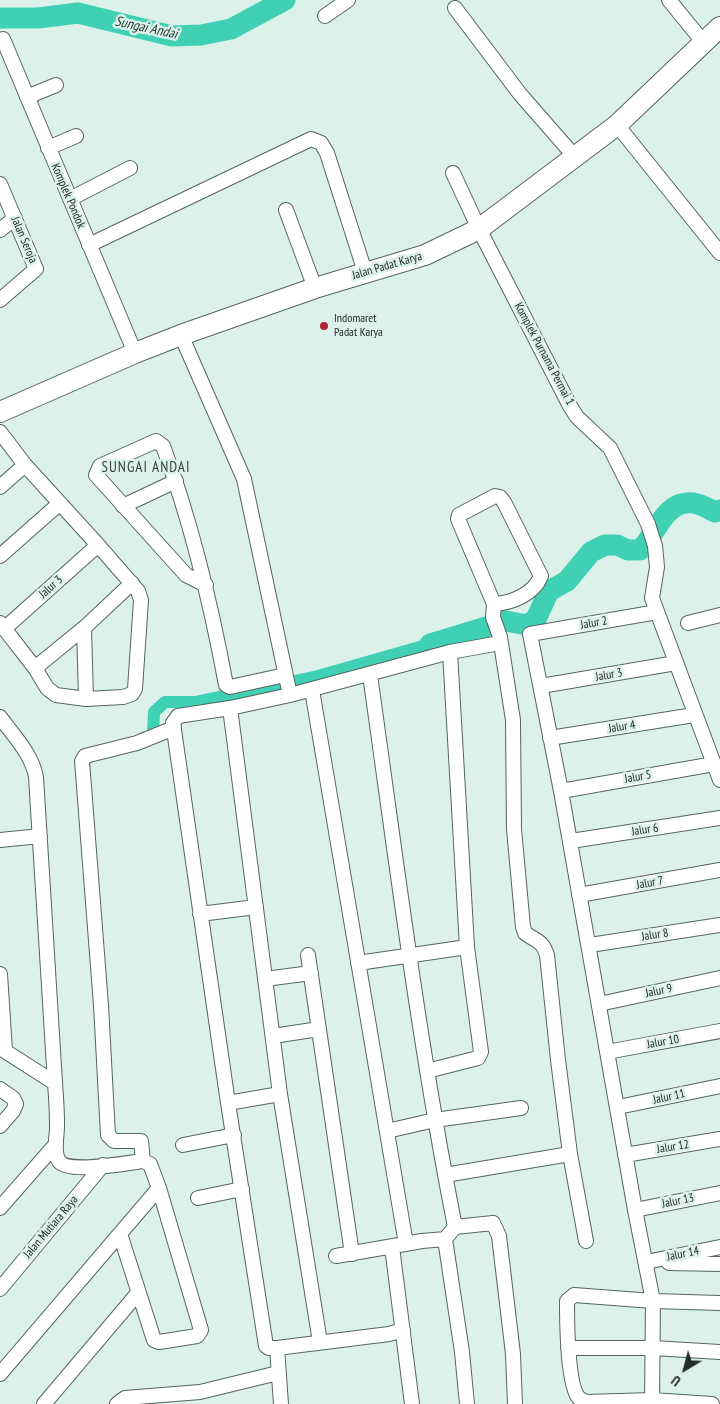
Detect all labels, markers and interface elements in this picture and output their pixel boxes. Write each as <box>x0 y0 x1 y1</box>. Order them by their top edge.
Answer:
water label: Sungai Andai <box>113 13 179 43</box>
street label: Komplek Pondok <box>48 161 88 231</box>
street label: Jalan Seroja <box>8 215 40 265</box>
street label: Jalan Padat Karya <box>350 249 424 283</box>
street label: Komplek Purnama Permai 1 <box>511 300 577 408</box>
place label: Indomaret Padat Karya <box>334 312 383 340</box>
marker: Indomaret Padat Karya <box>318 320 330 332</box>
district label: SUNGAI ANDAI <box>100 459 192 477</box>
street label: Jalur 3 <box>36 573 66 601</box>
street label: Jalur 2 <box>579 614 609 632</box>
street label: Jalur 3 <box>594 666 624 684</box>
street label: Jalur 4 <box>608 718 636 736</box>
street label: Jalur 5 <box>623 768 653 786</box>
street label: Jalur 6 <box>631 821 659 839</box>
street label: Jalur 7 <box>635 874 665 892</box>
street label: Jalur 8 <box>641 926 669 944</box>
street label: Jalur 9 <box>644 981 674 1001</box>
street label: Jalur 10 <box>646 1032 680 1052</box>
street label: Jalur 11 <box>652 1087 686 1107</box>
street label: Jalur 12 <box>656 1137 690 1157</box>
street label: Jalur 13 <box>661 1191 695 1211</box>
street label: Jalan Mutiara Raya <box>21 1193 81 1261</box>
street label: Jalur 14 <box>666 1244 700 1264</box>
north arrow <box>660 1344 710 1394</box>
text: U <box>668 1372 684 1390</box>

